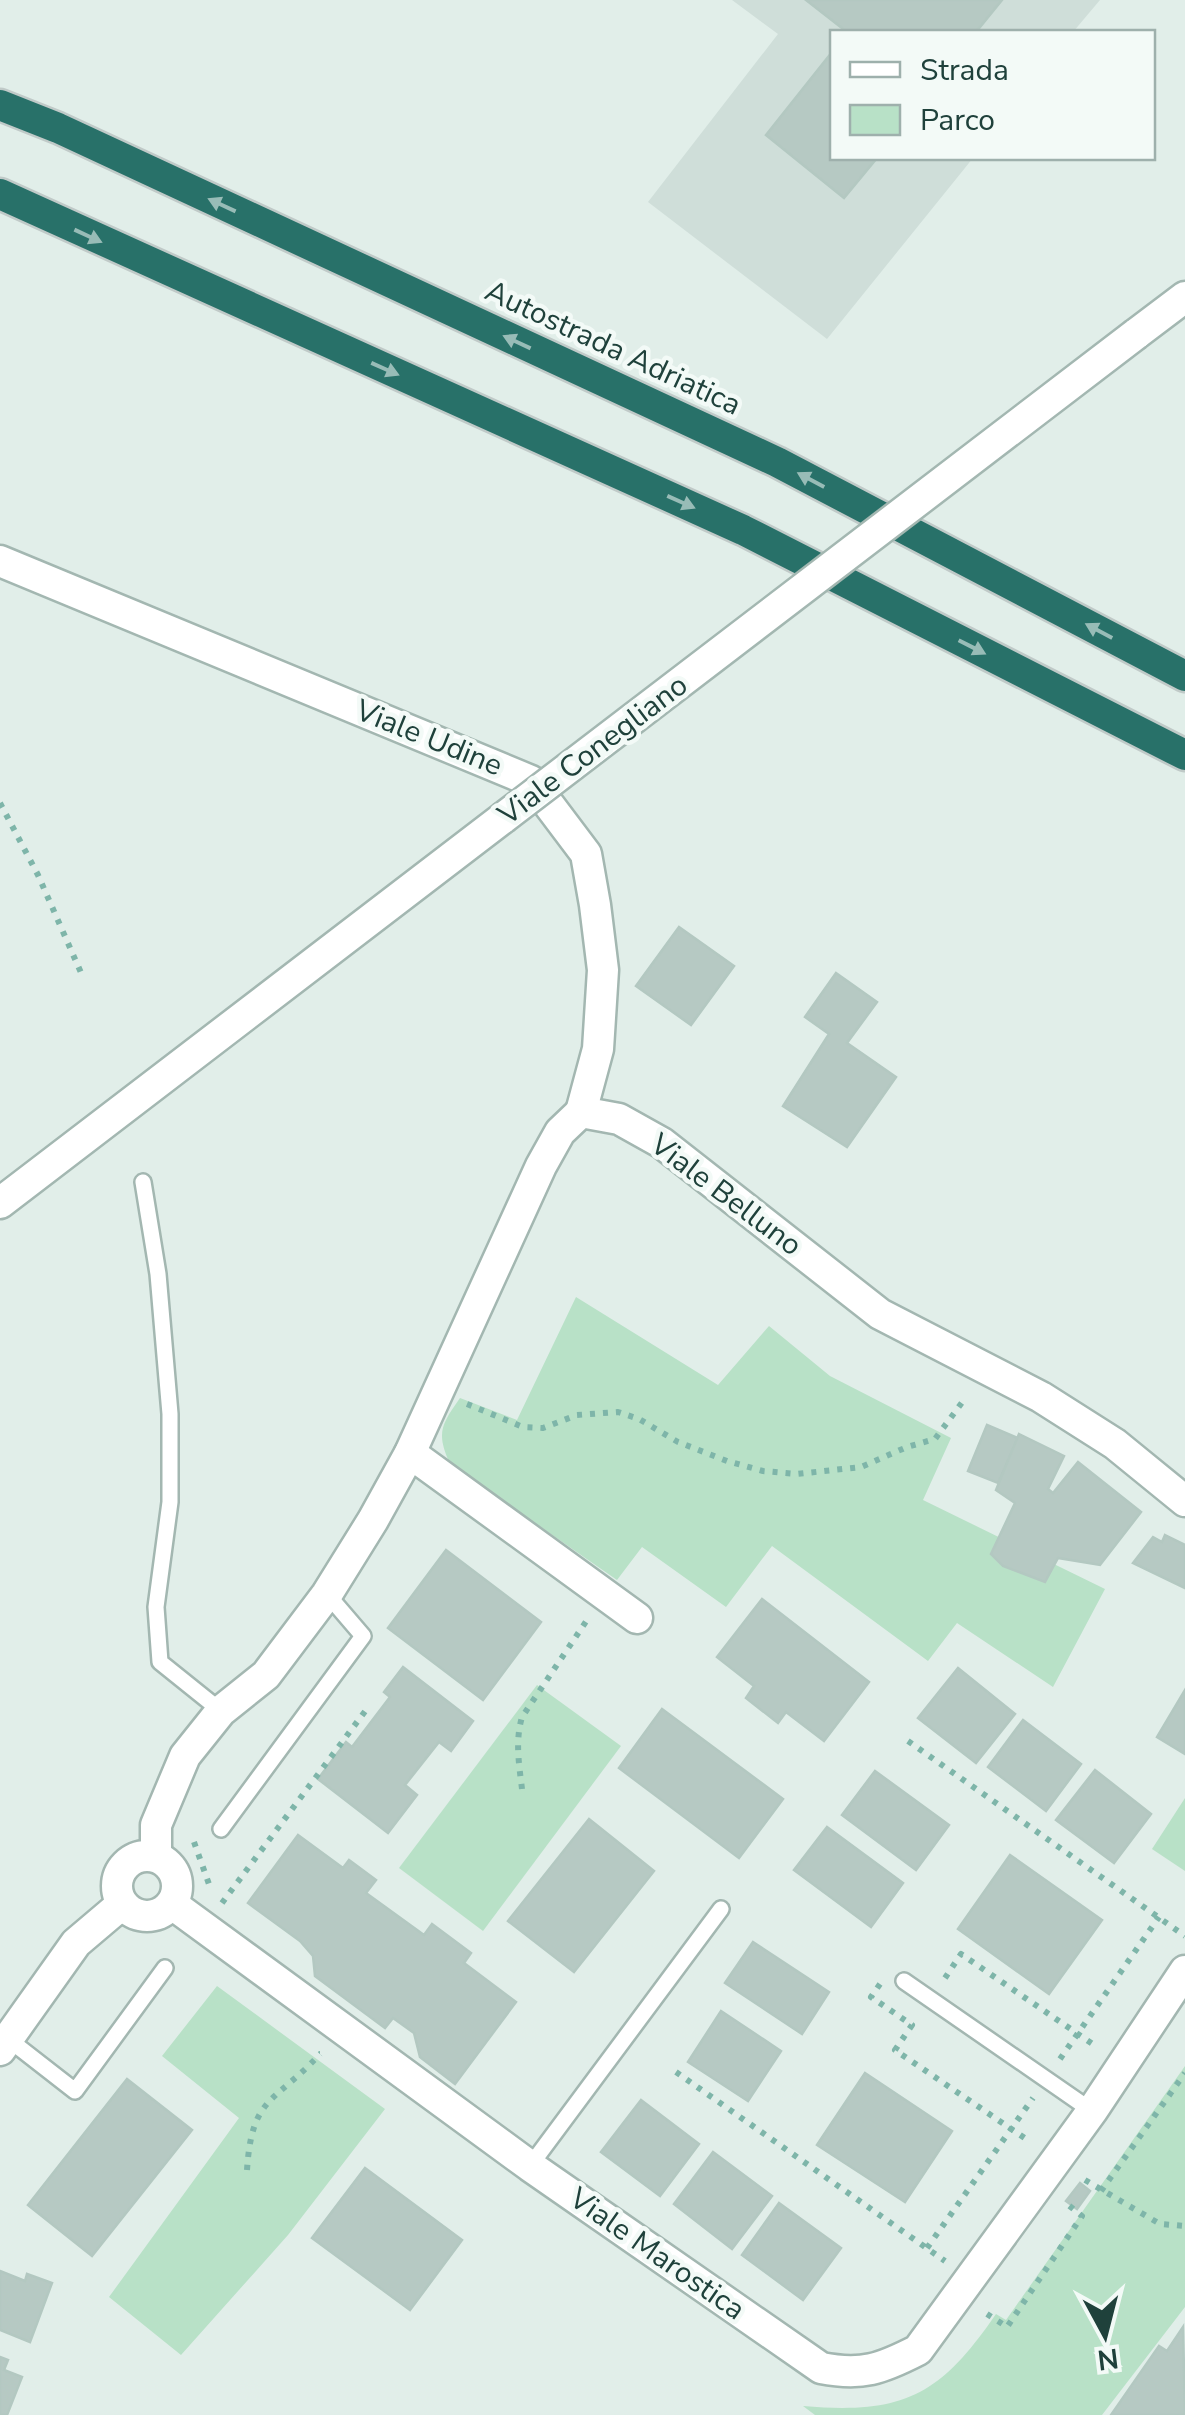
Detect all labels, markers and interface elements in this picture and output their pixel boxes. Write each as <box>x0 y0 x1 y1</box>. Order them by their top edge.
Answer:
legend <box>830 30 1155 160</box>
text: Strada <box>920 50 1009 91</box>
text: Parco <box>920 100 995 141</box>
one-way arrow <box>207 196 236 213</box>
one-way arrow <box>74 227 103 244</box>
street label: Autostrada Adriatica <box>478 271 748 425</box>
one-way arrow <box>502 333 531 350</box>
one-way arrow <box>370 361 400 377</box>
one-way arrow <box>796 472 825 489</box>
one-way arrow <box>666 494 696 510</box>
one-way arrow <box>1084 623 1113 640</box>
one-way arrow <box>958 638 987 655</box>
street label: Viale Conegliano <box>489 665 696 836</box>
street label: Viale Udine <box>348 690 509 786</box>
street label: Viale Belluno <box>641 1124 810 1266</box>
street label: Viale Marostica <box>560 2178 753 2330</box>
north arrow <box>1055 2285 1155 2385</box>
text: N <box>1095 2339 1121 2379</box>

